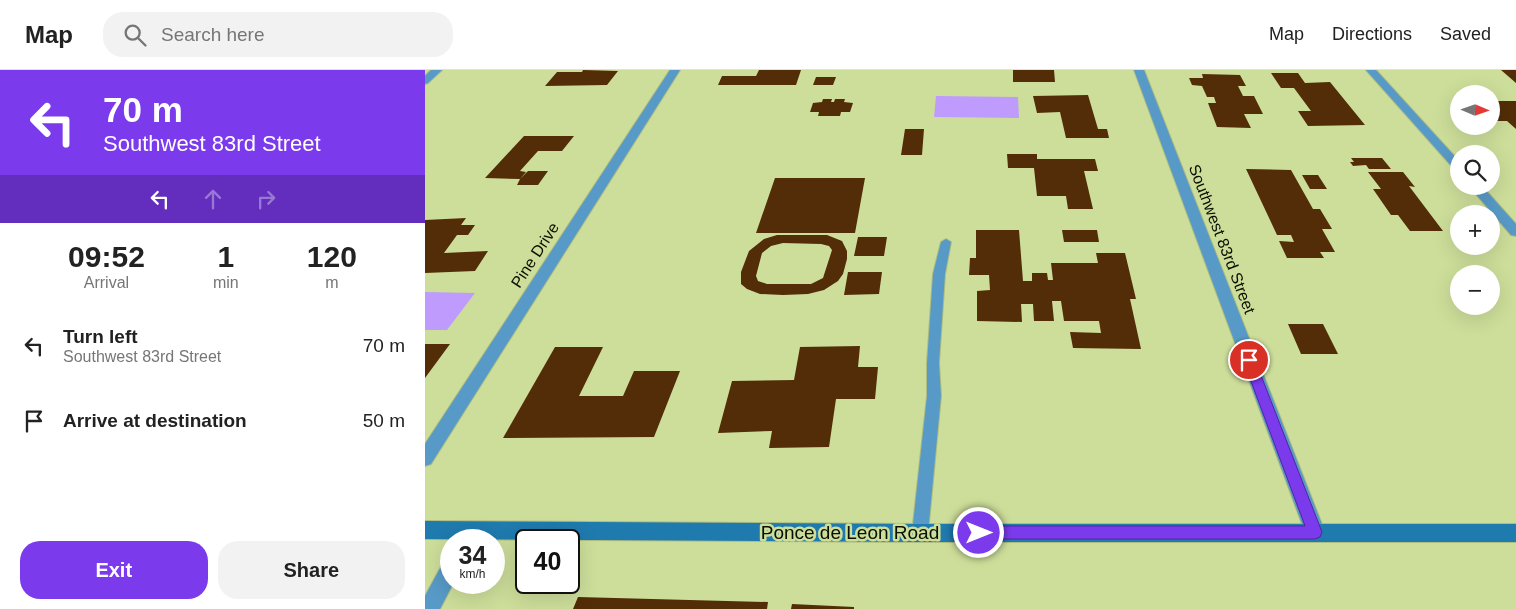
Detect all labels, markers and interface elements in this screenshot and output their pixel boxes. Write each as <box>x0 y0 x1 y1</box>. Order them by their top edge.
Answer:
search box <box>103 12 453 57</box>
text: Map <box>25 21 73 48</box>
icon: search <box>121 21 149 49</box>
text: Search here <box>161 24 265 45</box>
text: Map <box>1269 24 1304 44</box>
text: Directions <box>1332 24 1412 44</box>
text: Saved <box>1440 24 1491 44</box>
north arrow <box>1450 85 1500 135</box>
map controls <box>1450 85 1500 315</box>
icon: left <box>20 90 85 155</box>
text: 70 m <box>103 90 183 129</box>
text: Southwest 83rd Street <box>103 131 321 156</box>
button: search <box>1450 145 1500 195</box>
street label: Southwest 83rd Street <box>1186 162 1259 316</box>
icon: left <box>146 185 174 213</box>
icon: ahead <box>199 185 227 213</box>
icon: right <box>252 185 280 213</box>
button: + <box>1450 205 1500 255</box>
street label: Pine Drive <box>508 219 562 291</box>
text: 09:52 <box>68 240 145 273</box>
text: 1 <box>217 240 234 273</box>
text: 120 <box>307 240 357 273</box>
button: − <box>1450 265 1500 315</box>
text: Arrival <box>84 274 129 291</box>
text: min <box>213 274 239 291</box>
text: m <box>325 274 338 291</box>
text: Turn left <box>63 326 138 347</box>
icon: left <box>20 332 48 360</box>
text: 70 m <box>363 335 405 356</box>
pin <box>1228 339 1270 381</box>
icon: arrive <box>1235 346 1263 374</box>
text: Southwest 83rd Street <box>63 348 221 365</box>
icon: arrive <box>20 407 48 435</box>
text: Arrive at destination <box>63 410 247 431</box>
text: 50 m <box>363 410 405 431</box>
position arrow <box>952 506 1004 558</box>
street label: Ponce de Leon Road <box>761 522 939 543</box>
speed limit sign: 40 <box>515 529 580 594</box>
button: Exit <box>20 541 208 599</box>
button: Share <box>218 541 405 599</box>
text: 34 <box>459 541 486 569</box>
text: km/h <box>459 567 486 581</box>

